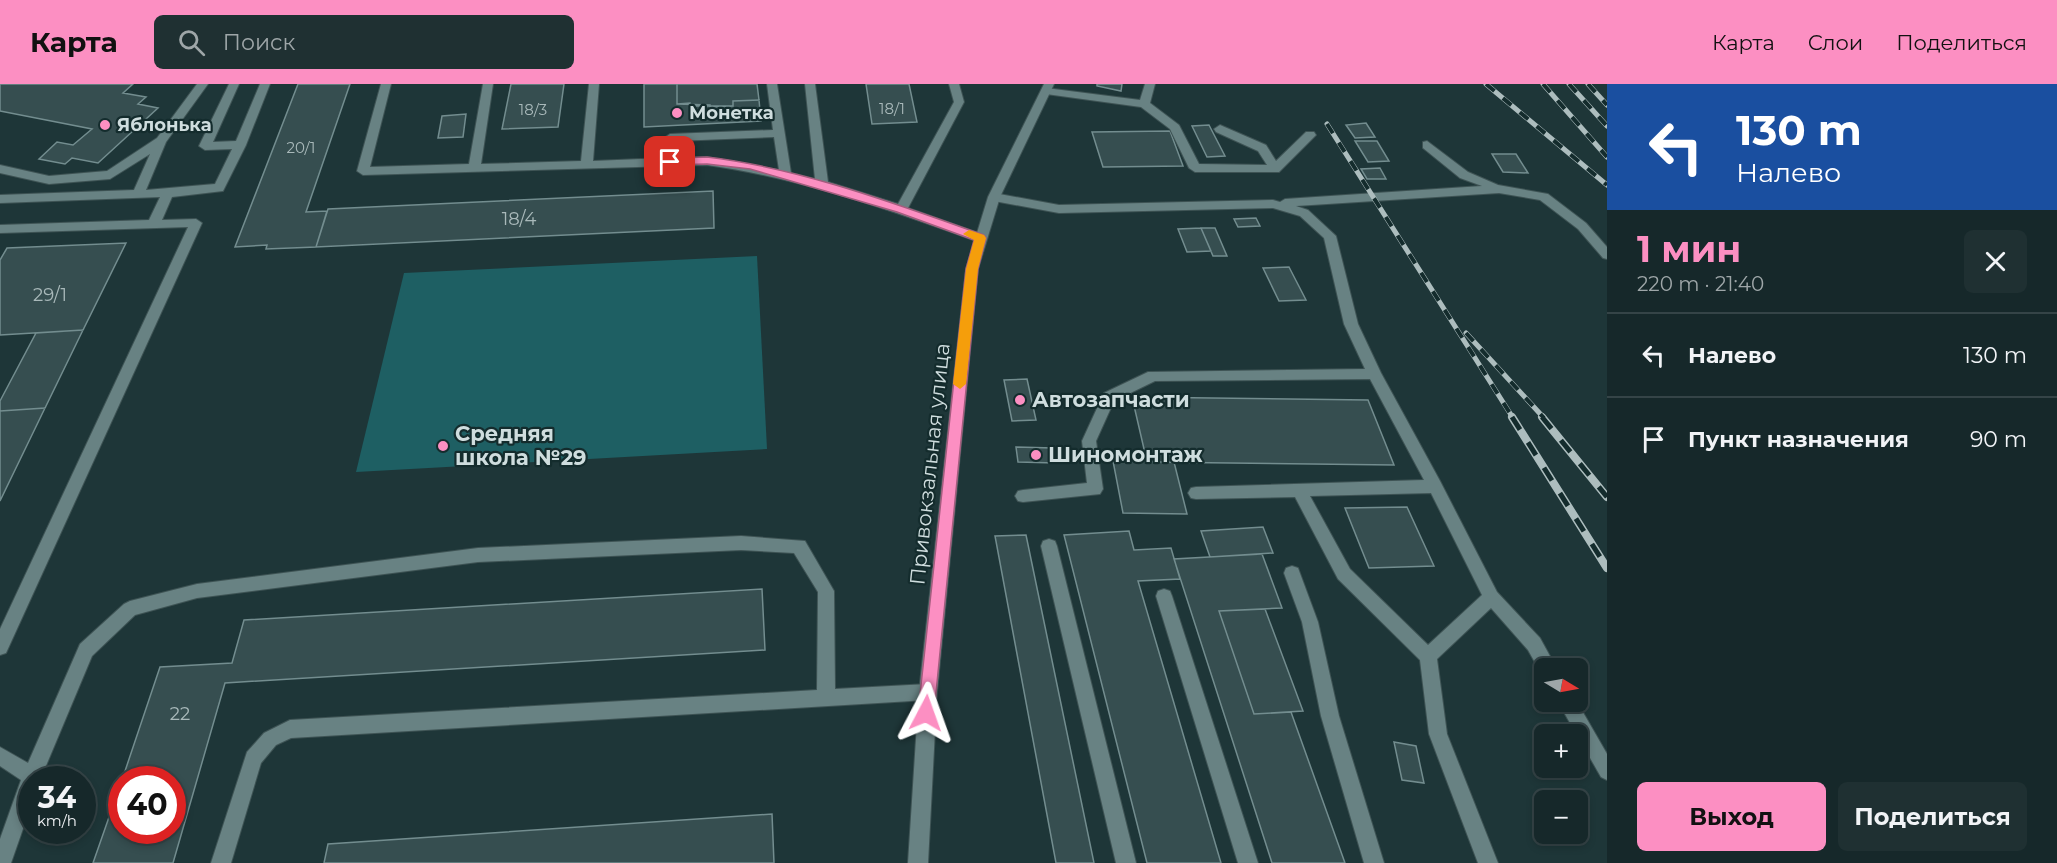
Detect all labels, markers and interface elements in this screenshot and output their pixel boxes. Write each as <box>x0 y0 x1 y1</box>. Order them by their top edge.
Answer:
search box <box>154 15 574 69</box>
text: Карта <box>30 25 118 59</box>
icon: search <box>175 26 208 59</box>
text: Поиск <box>223 29 295 56</box>
text: Карта <box>1712 30 1775 55</box>
text: Слои <box>1808 30 1863 55</box>
text: Поделиться <box>1896 30 2027 55</box>
house number: 18/1 <box>879 99 905 118</box>
house number: 18/3 <box>519 100 547 119</box>
place label: Монетка <box>689 102 774 124</box>
text: 130 m <box>1736 104 1862 156</box>
marker: Монетка <box>670 106 684 120</box>
icon: left <box>1637 108 1715 186</box>
place label: Яблонька <box>117 114 212 136</box>
marker: Яблонька <box>98 118 112 132</box>
pin <box>644 136 695 187</box>
house number: 20/1 <box>286 138 316 157</box>
icon: arrive <box>653 145 686 178</box>
text: Налево <box>1736 156 1841 189</box>
house number: 18/4 <box>502 208 536 230</box>
text: 1 мин <box>1637 227 1741 271</box>
button: close <box>1964 230 2027 293</box>
text: 220 m · 21:40 <box>1637 272 1764 296</box>
house number: 29/1 <box>33 284 67 306</box>
icon: left <box>1637 339 1670 372</box>
street label: Привокзальная улица <box>904 342 955 586</box>
text: Налево <box>1688 342 1776 369</box>
text: 130 m <box>1963 342 2027 369</box>
place label: Автозапчасти <box>1032 387 1190 412</box>
marker: Автозапчасти <box>1013 393 1027 407</box>
place label: Средняя школа №29 <box>455 421 587 470</box>
icon: arrive <box>1637 423 1670 456</box>
text: Пункт назначения <box>1688 426 1909 453</box>
text: 90 m <box>1970 426 2027 453</box>
marker: Средняя школа №29 <box>436 439 450 453</box>
place label: Шиномонтаж <box>1048 442 1204 467</box>
marker: Шиномонтаж <box>1029 448 1043 462</box>
north arrow <box>1534 658 1588 712</box>
map controls <box>1534 658 1588 844</box>
position arrow <box>894 681 958 745</box>
house number: 22 <box>170 703 190 725</box>
button: + <box>1534 724 1588 778</box>
speed limit sign: 40 <box>108 766 186 844</box>
text: 34 <box>38 779 76 816</box>
button: Выход <box>1637 782 1826 851</box>
button: Поделиться <box>1838 782 2027 851</box>
button: − <box>1534 790 1588 844</box>
text: km/h <box>37 811 77 830</box>

